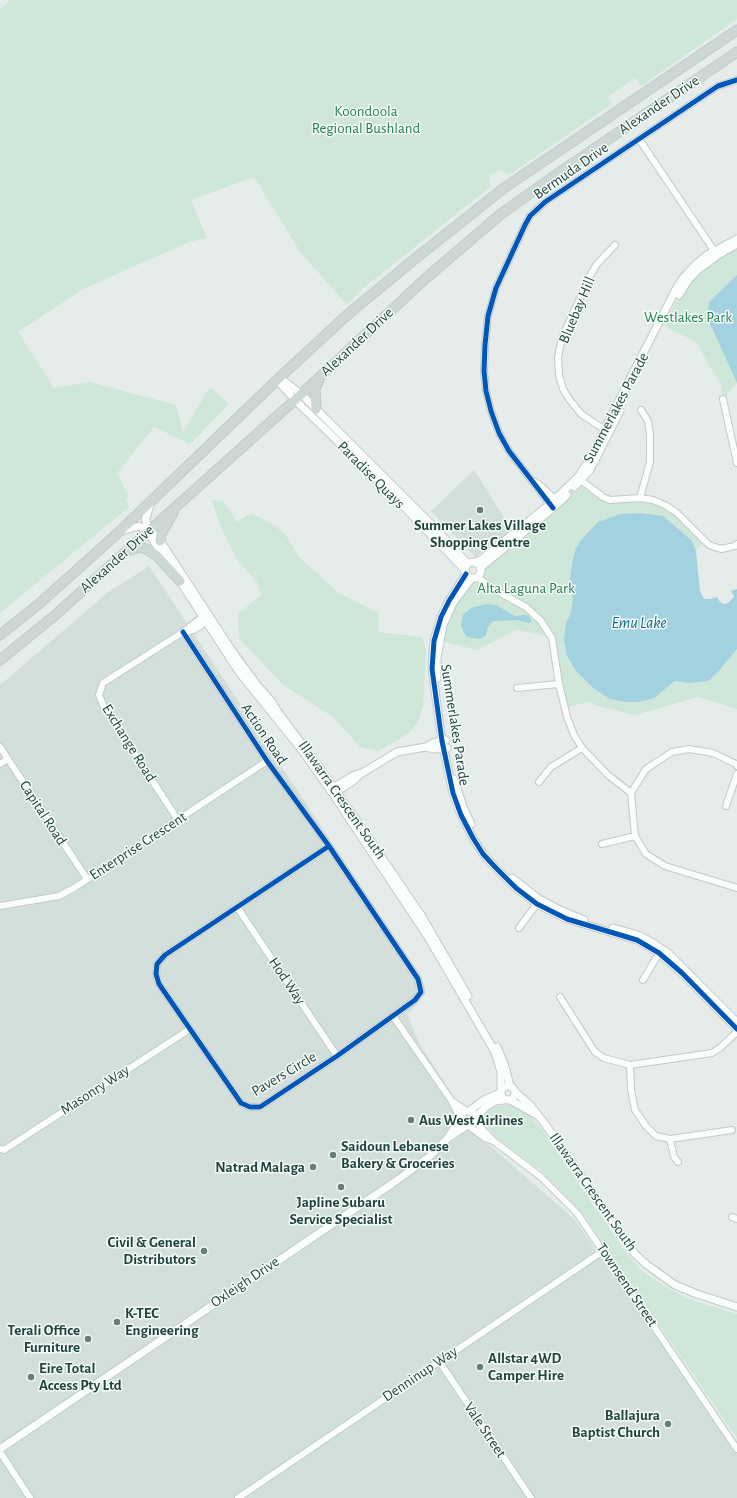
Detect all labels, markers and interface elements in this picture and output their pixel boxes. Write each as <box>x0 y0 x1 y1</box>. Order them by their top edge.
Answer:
street label: Alexander Drive <box>615 71 703 139</box>
park label: Koondoola Regional Bushland <box>312 102 420 137</box>
street label: Bermuda Drive <box>530 138 612 204</box>
street label: Bluebay Hill <box>555 274 599 346</box>
street label: Alexander Drive <box>317 304 397 380</box>
park label: Westlakes Park <box>644 308 732 326</box>
street label: Summerlakes Parade <box>579 350 653 466</box>
street label: Paradise Quays <box>334 438 408 512</box>
marker: Summer Lakes Village Shopping Centre <box>475 505 485 515</box>
place label: Summer Lakes Village Shopping Centre <box>414 516 546 551</box>
street label: Alexander Drive <box>76 521 158 597</box>
park label: Alta Laguna Park <box>477 579 575 597</box>
water label: Emu Lake <box>611 613 667 633</box>
street label: Summerlakes Parade <box>437 663 473 787</box>
street label: Action Road <box>237 700 291 768</box>
street label: Exchange Road <box>98 701 160 785</box>
street label: Illawarra Crescent South <box>294 737 390 863</box>
street label: Capital Road <box>15 777 71 849</box>
street label: Enterprise Crescent <box>86 808 190 884</box>
street label: Hod Way <box>265 954 309 1008</box>
street label: Pavers Circle <box>248 1048 320 1100</box>
street label: Masonry Way <box>57 1061 133 1119</box>
place label: Aus West Airlines <box>419 1111 523 1129</box>
marker: Aus West Airlines <box>406 1115 416 1125</box>
street label: Illawarra Crescent South <box>545 1129 641 1255</box>
place label: Saidoun Lebanese Bakery & Groceries <box>341 1137 455 1172</box>
marker: Saidoun Lebanese Bakery & Groceries <box>328 1150 338 1160</box>
place label: Natrad Malaga <box>215 1158 305 1176</box>
marker: Natrad Malaga <box>308 1162 318 1172</box>
marker: Japline Subaru Service Specialist <box>336 1182 346 1192</box>
place label: Japline Subaru Service Specialist <box>289 1193 393 1228</box>
place label: Civil & General Distributors <box>108 1233 196 1268</box>
street label: Townsend Street <box>592 1240 662 1330</box>
marker: Civil & General Distributors <box>199 1246 209 1256</box>
street label: Oxleigh Drive <box>207 1252 283 1312</box>
place label: K-TEC Engineering <box>125 1304 198 1339</box>
marker: K-TEC Engineering <box>112 1317 122 1327</box>
place label: Terali Office Furniture <box>8 1321 80 1356</box>
marker: Terali Office Furniture <box>83 1334 93 1344</box>
street label: Denninup Way <box>379 1342 461 1406</box>
place label: Allstar 4WD Camper Hire <box>488 1349 564 1384</box>
place label: Eire Total Access Pty Ltd <box>39 1359 122 1394</box>
marker: Allstar 4WD Camper Hire <box>475 1362 485 1372</box>
marker: Eire Total Access Pty Ltd <box>26 1372 36 1382</box>
street label: Vale Street <box>460 1399 510 1461</box>
place label: Ballajura Baptist Church <box>572 1406 660 1441</box>
marker: Ballajura Baptist Church <box>663 1419 673 1429</box>

